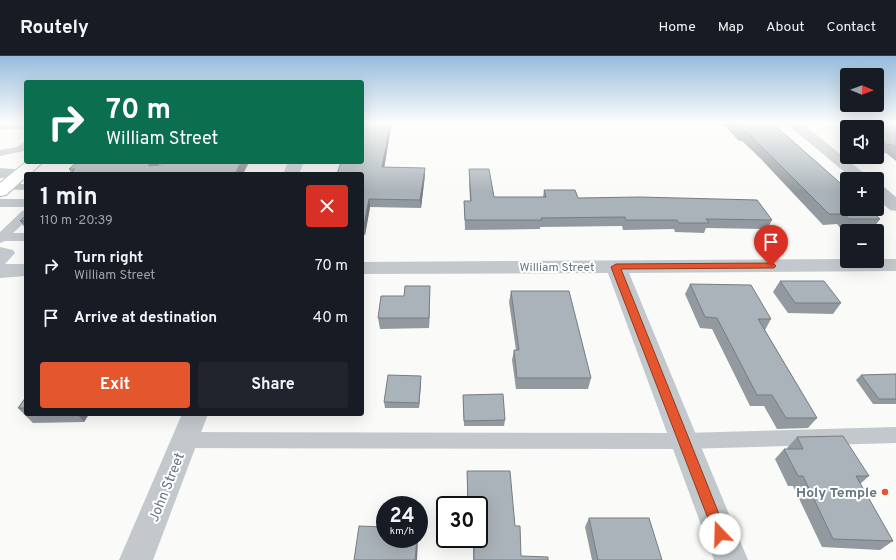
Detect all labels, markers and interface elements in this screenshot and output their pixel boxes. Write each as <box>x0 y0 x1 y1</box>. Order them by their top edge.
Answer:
text: Routely <box>20 16 89 40</box>
text: Home <box>659 19 696 36</box>
text: Map <box>718 19 744 36</box>
text: About <box>766 19 805 36</box>
text: Contact <box>827 19 876 36</box>
north arrow <box>840 68 884 112</box>
map controls <box>840 68 884 268</box>
text: 70 m <box>106 93 171 129</box>
icon: right <box>40 96 92 148</box>
button: sound <box>840 120 884 164</box>
text: William Street <box>106 128 218 151</box>
button: + <box>840 172 884 216</box>
text: 1 min <box>40 183 98 213</box>
button: close <box>306 185 348 227</box>
text: 110 m · 20:39 <box>40 213 113 229</box>
button: − <box>840 224 884 268</box>
pin <box>754 225 788 266</box>
icon: arrive <box>760 231 782 253</box>
text: Turn right <box>74 249 143 268</box>
icon: right <box>40 255 62 277</box>
text: 70 m <box>315 257 348 276</box>
street label: William Street <box>520 260 594 276</box>
text: William Street <box>74 268 155 284</box>
icon: arrive <box>40 307 62 329</box>
text: Arrive at destination <box>74 309 217 328</box>
text: 40 m <box>313 309 348 328</box>
button: Exit <box>40 362 190 408</box>
button: Share <box>198 362 348 408</box>
street label: John Street <box>146 450 189 525</box>
place label: Holy Temple <box>796 485 877 502</box>
marker: Holy Temple <box>880 487 890 497</box>
speed limit sign: 30 <box>436 496 488 548</box>
text: 24 <box>389 504 415 530</box>
position arrow <box>699 513 741 555</box>
text: km/h <box>390 525 414 538</box>

